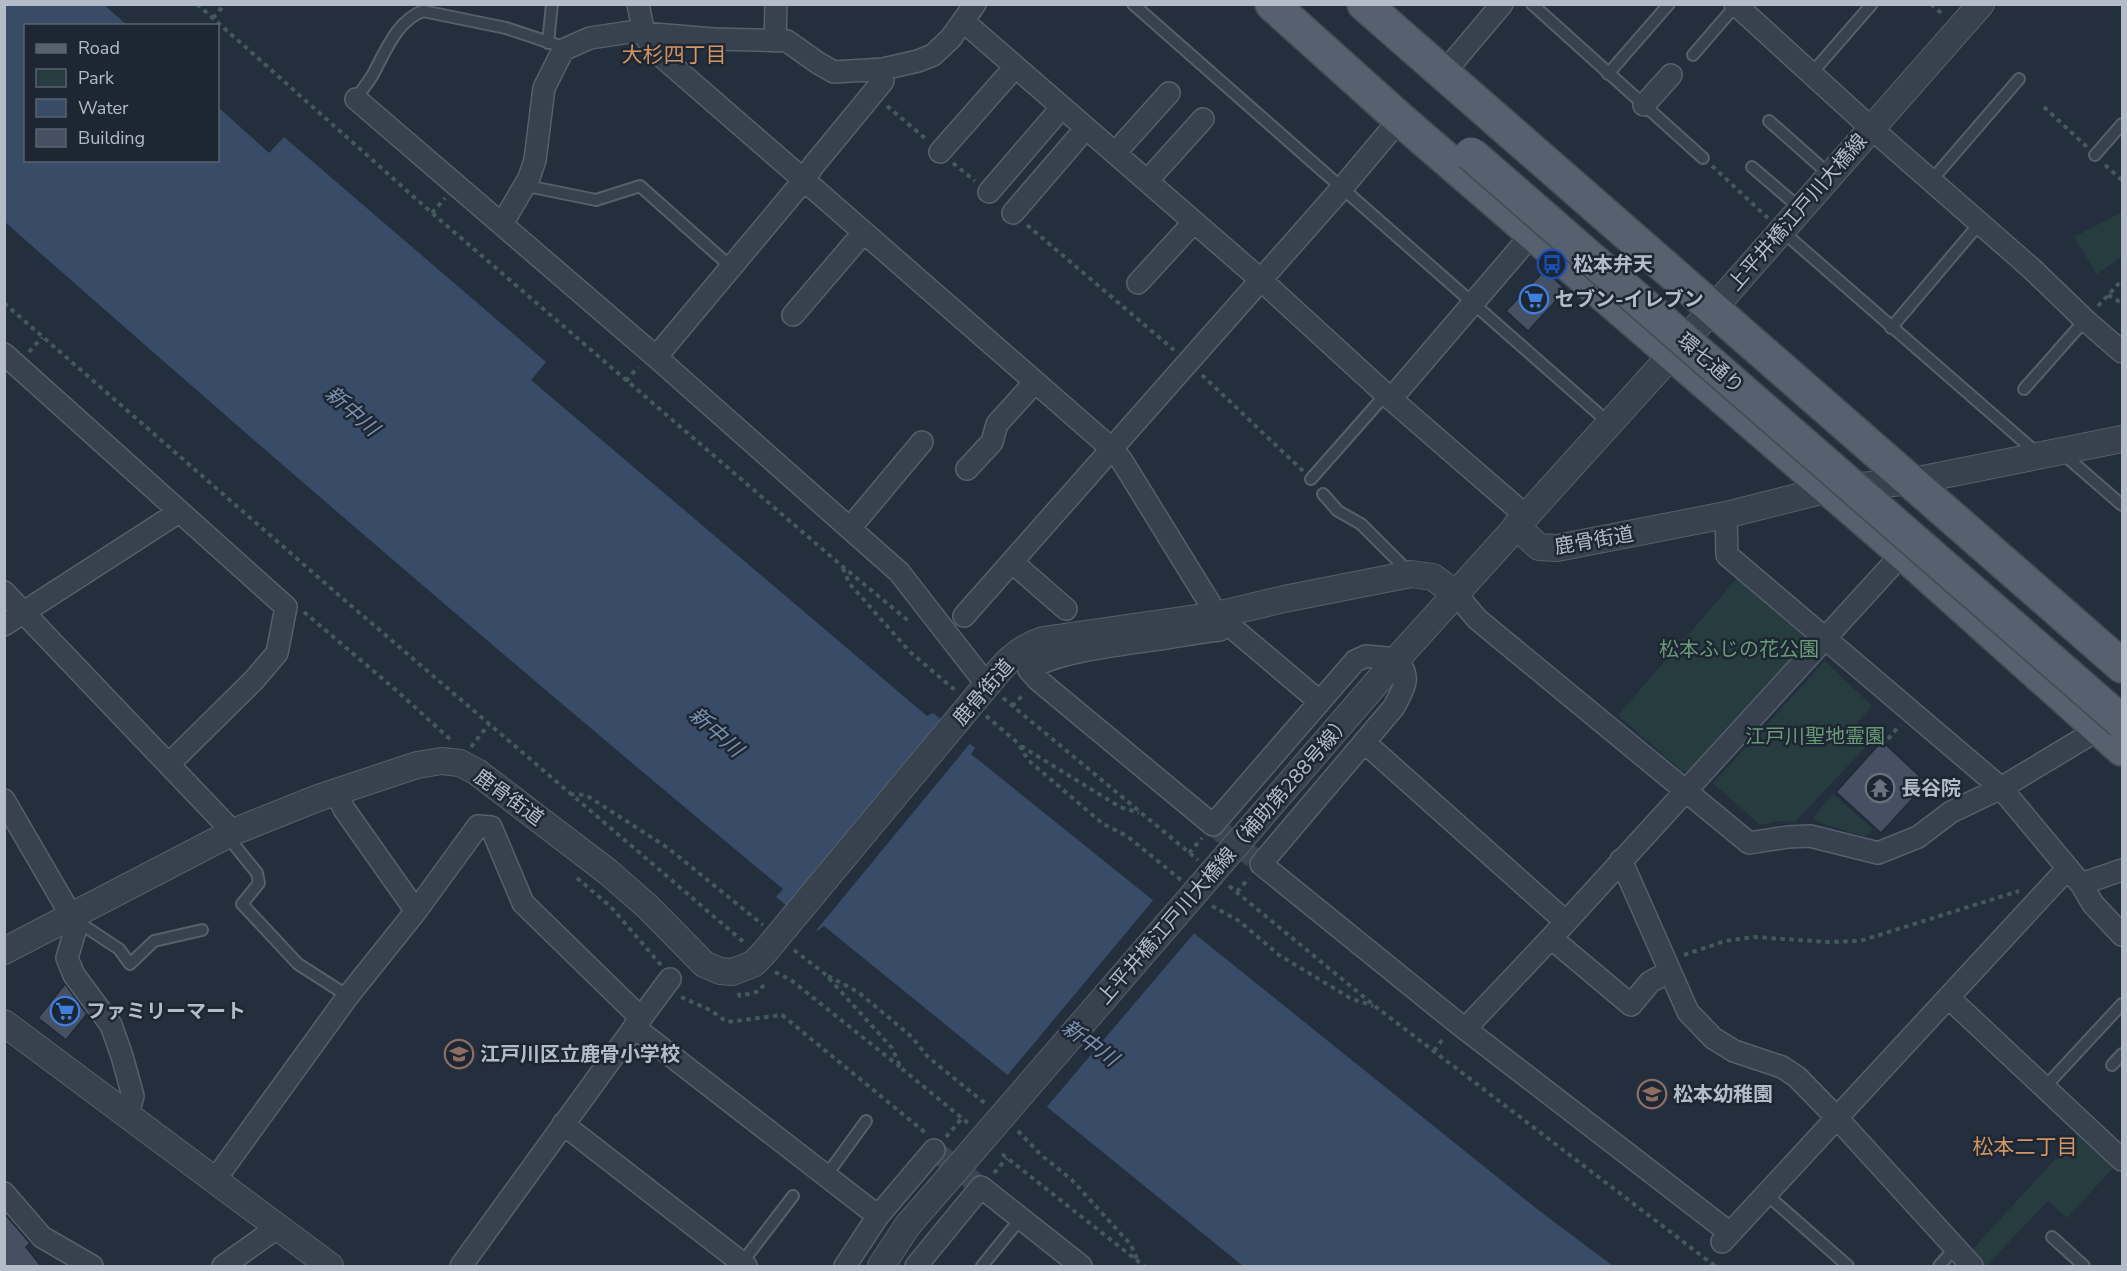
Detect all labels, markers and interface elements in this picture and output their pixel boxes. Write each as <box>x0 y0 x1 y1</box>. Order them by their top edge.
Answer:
legend <box>24 24 219 162</box>
text: Road <box>78 36 120 60</box>
district label: 大杉四丁目 <box>622 41 727 69</box>
text: Park <box>78 66 115 90</box>
text: Water <box>78 96 129 120</box>
text: Building <box>78 126 145 150</box>
street label: 上平井橋江戸川大橋線 <box>1722 128 1873 297</box>
bus stop icon: 松本弁天 <box>1536 248 1568 280</box>
place label: 松本弁天 <box>1573 251 1653 278</box>
supermarket icon: セブン-イレブン <box>1518 283 1550 315</box>
place label: セブン-イレブン <box>1555 286 1704 313</box>
street label: 環七通り <box>1672 327 1750 400</box>
water label: 新中川 <box>319 380 386 444</box>
street label: 鹿骨街道 <box>1552 520 1636 561</box>
park label: 松本ふじの花公園 <box>1659 636 1819 663</box>
street label: 鹿骨街道 <box>947 653 1020 731</box>
water label: 新中川 <box>683 701 750 765</box>
street label: 上平井橋江戸川大橋線（補助第288号線） <box>1091 709 1358 1010</box>
park label: 江戸川聖地霊園 <box>1745 723 1885 750</box>
street label: 鹿骨街道 <box>468 763 549 832</box>
temple icon: 長谷院 <box>1864 772 1896 804</box>
place label: 長谷院 <box>1901 775 1961 802</box>
supermarket icon: ファミリーマート <box>49 995 81 1027</box>
place label: ファミリーマート <box>86 998 246 1025</box>
water label: 新中川 <box>1056 1013 1125 1074</box>
school or university icon: 江戸川区立鹿骨小学校 <box>443 1038 475 1070</box>
place label: 江戸川区立鹿骨小学校 <box>480 1041 680 1068</box>
school or university icon: 松本幼稚園 <box>1636 1078 1668 1110</box>
place label: 松本幼稚園 <box>1673 1081 1773 1108</box>
district label: 松本二丁目 <box>1973 1133 2078 1161</box>

